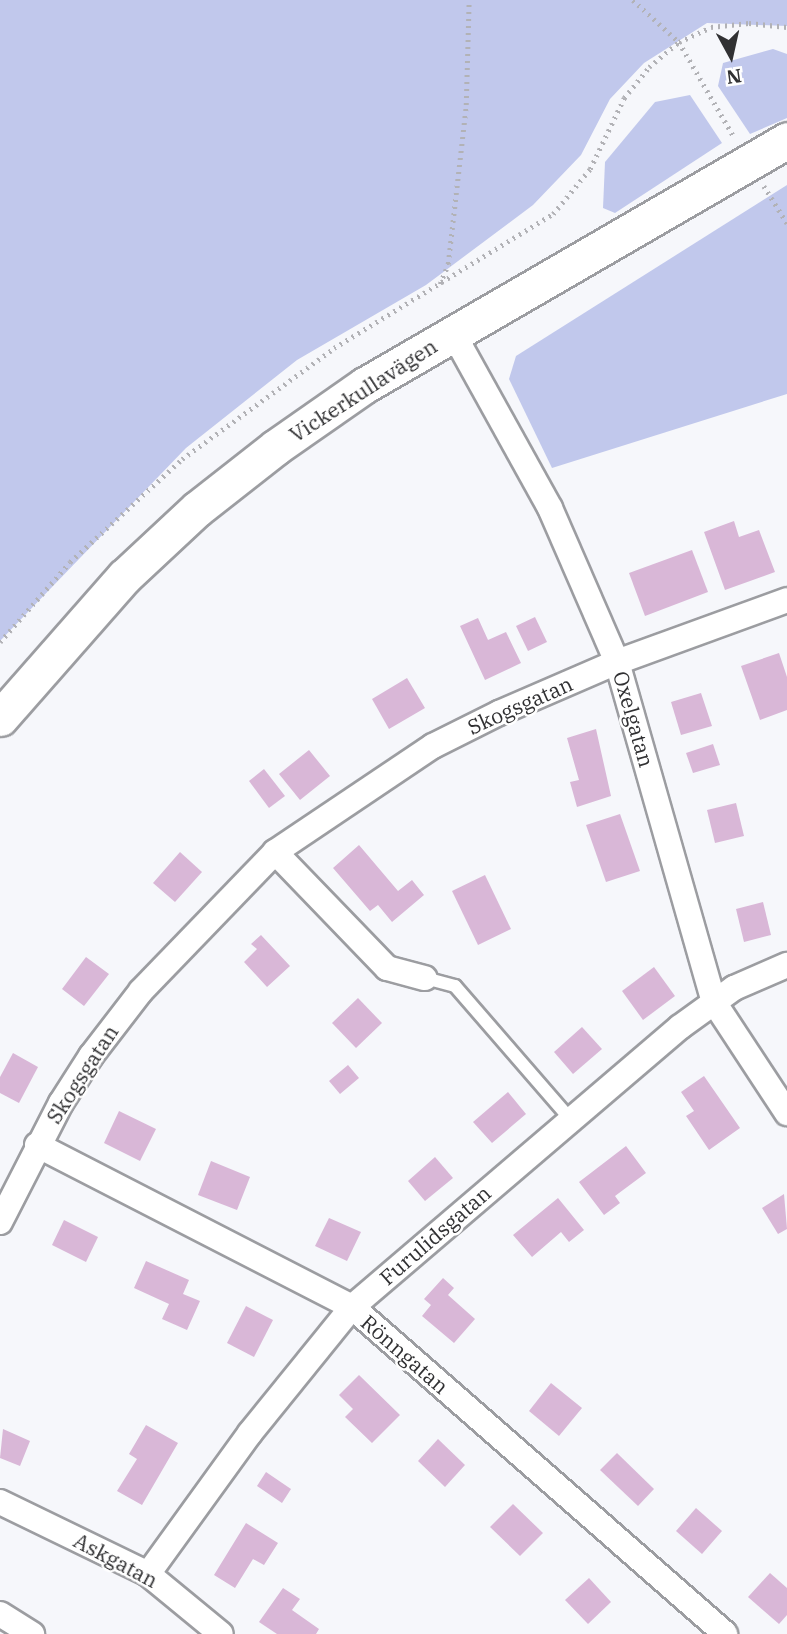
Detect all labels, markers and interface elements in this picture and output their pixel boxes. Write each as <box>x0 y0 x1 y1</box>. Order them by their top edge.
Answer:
north arrow <box>696 21 766 91</box>
text: N <box>725 64 743 90</box>
street label: Vickerkullavägen <box>285 333 441 447</box>
street label: Oxelgatan <box>608 668 660 770</box>
street label: Skogsgatan <box>463 671 577 739</box>
street label: Skogsgatan <box>41 1020 123 1128</box>
street label: Furulidsgatan <box>374 1180 496 1290</box>
street label: Rönngatan <box>356 1309 454 1399</box>
street label: Askgatan <box>70 1527 162 1593</box>

